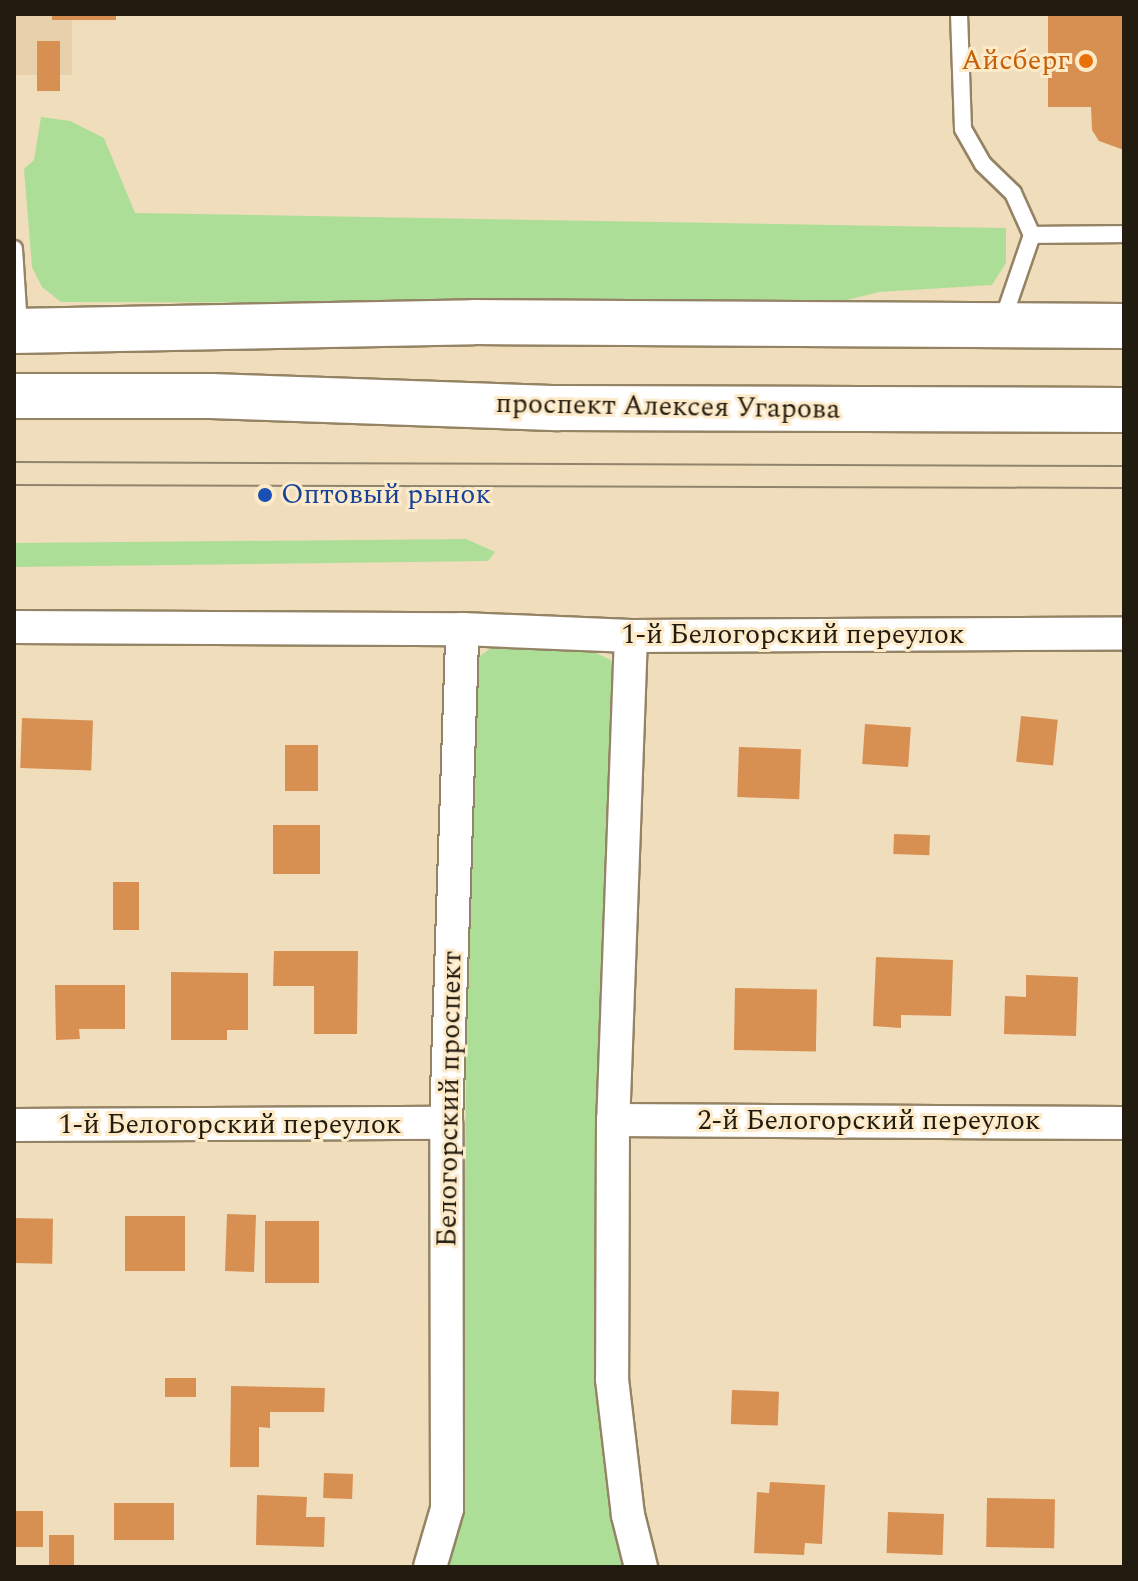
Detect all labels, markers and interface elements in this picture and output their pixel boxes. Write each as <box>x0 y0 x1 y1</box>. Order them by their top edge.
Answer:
place label: Айсберг <box>961 44 1070 78</box>
marker: Айсберг <box>1077 52 1095 70</box>
street label: проспект Алексея Угарова <box>495 387 841 427</box>
place label: Оптовый рынок <box>281 478 491 512</box>
marker: Оптовый рынок <box>256 486 274 504</box>
street label: 1-й Белогорский переулок <box>622 618 964 652</box>
street label: Белогорский проспект <box>431 951 469 1247</box>
street label: 2-й Белогорский переулок <box>698 1104 1040 1138</box>
street label: 1-й Белогорский переулок <box>59 1108 401 1142</box>

